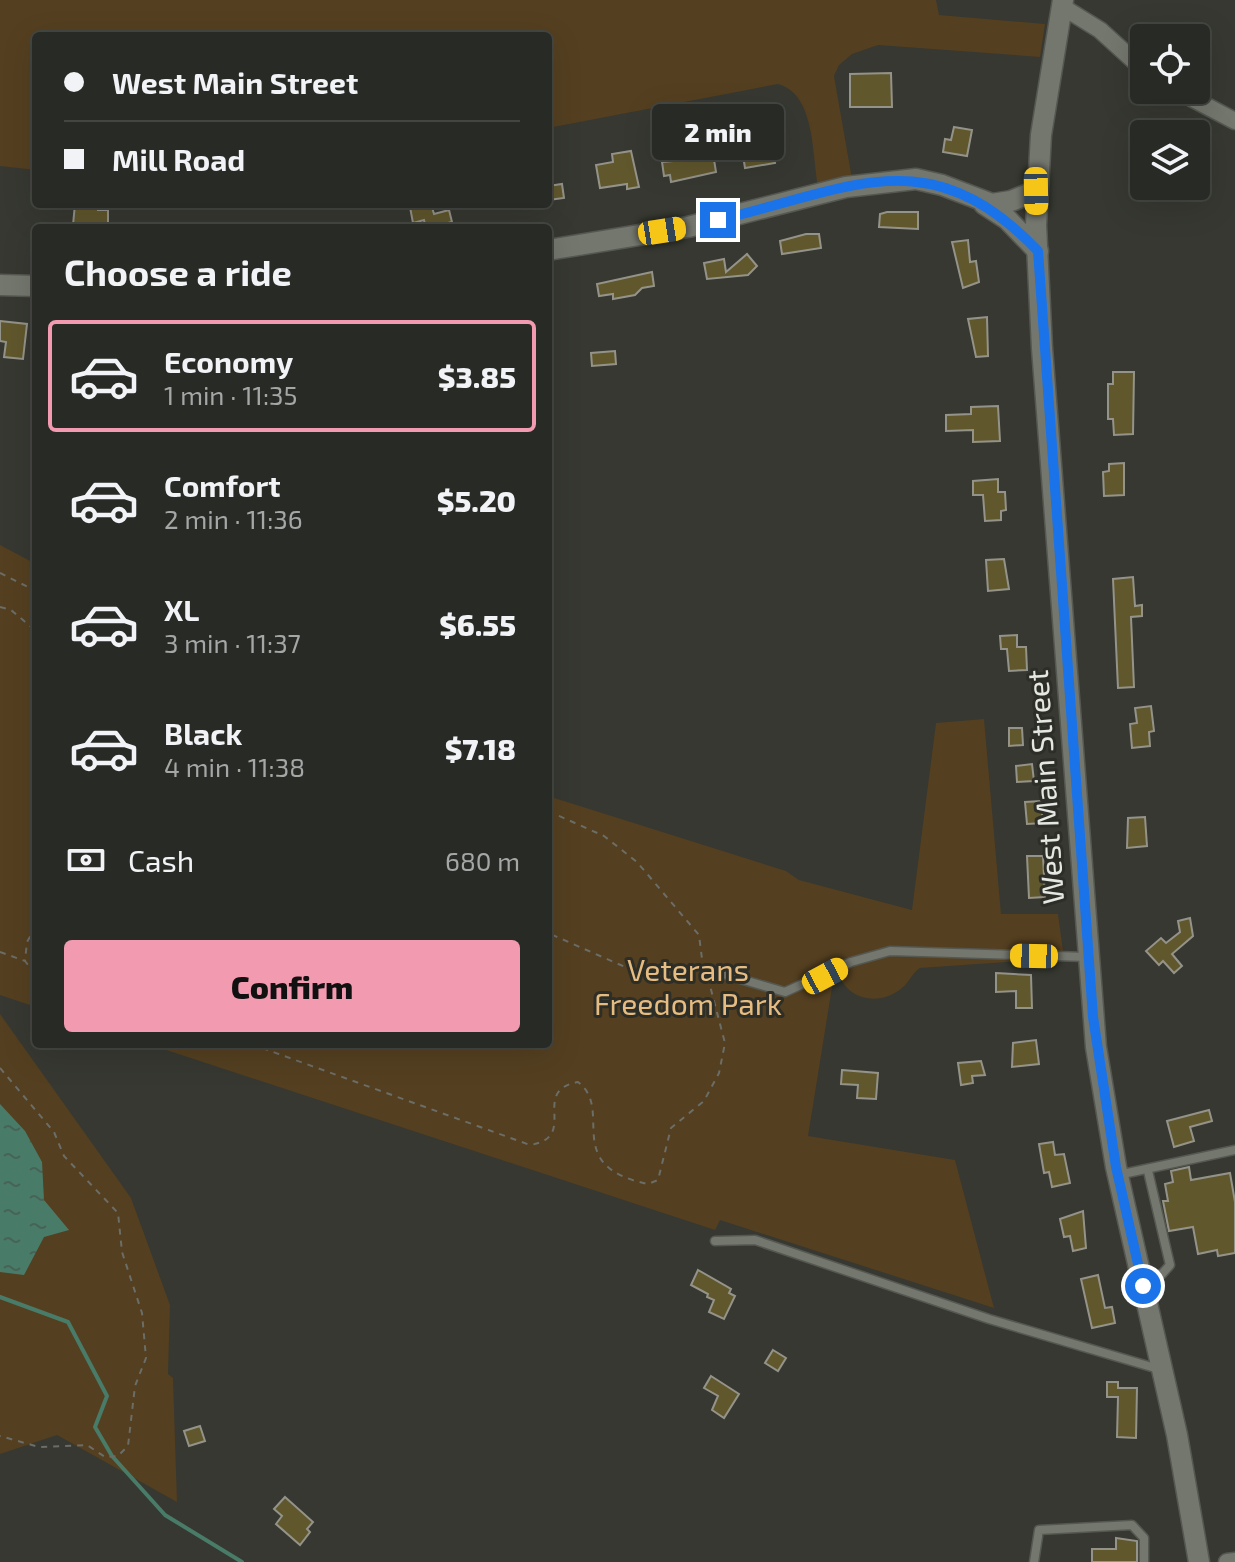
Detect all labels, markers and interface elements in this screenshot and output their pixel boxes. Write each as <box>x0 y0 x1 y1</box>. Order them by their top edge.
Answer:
map controls <box>1130 24 1210 200</box>
button: locate <box>1130 24 1210 104</box>
text: West Main Street <box>112 64 358 100</box>
callout: 2 min <box>652 104 784 160</box>
text: 2 min <box>684 116 752 147</box>
button: layers <box>1130 120 1210 200</box>
text: Mill Road <box>112 141 245 177</box>
car <box>1024 167 1048 215</box>
route end <box>700 202 736 238</box>
car <box>636 215 688 247</box>
text: Choose a ride <box>64 250 292 293</box>
icon: car <box>68 340 140 412</box>
text: Economy <box>164 343 293 379</box>
text: $3.85 <box>438 358 516 394</box>
text: 1 min · 11:35 <box>164 379 297 410</box>
icon: car <box>68 464 140 536</box>
text: Comfort <box>164 467 281 503</box>
text: $5.20 <box>437 482 516 518</box>
text: 2 min · 11:36 <box>164 503 303 534</box>
icon: car <box>68 588 140 660</box>
text: XL <box>164 591 199 627</box>
text: $6.55 <box>439 606 516 642</box>
text: 3 min · 11:37 <box>164 627 301 658</box>
street label: West Main Street <box>1018 669 1070 906</box>
icon: car <box>68 712 140 784</box>
text: Black <box>164 715 242 751</box>
text: $7.18 <box>445 730 516 766</box>
text: 4 min · 11:38 <box>164 751 305 782</box>
icon: cash <box>64 838 108 882</box>
text: Cash <box>128 842 194 878</box>
text: 680 m <box>445 845 520 876</box>
button: Confirm <box>64 940 520 1032</box>
car <box>1010 944 1058 968</box>
park label: Veterans Freedom Park <box>594 951 782 1021</box>
car <box>798 954 852 998</box>
route start <box>1125 1268 1161 1304</box>

